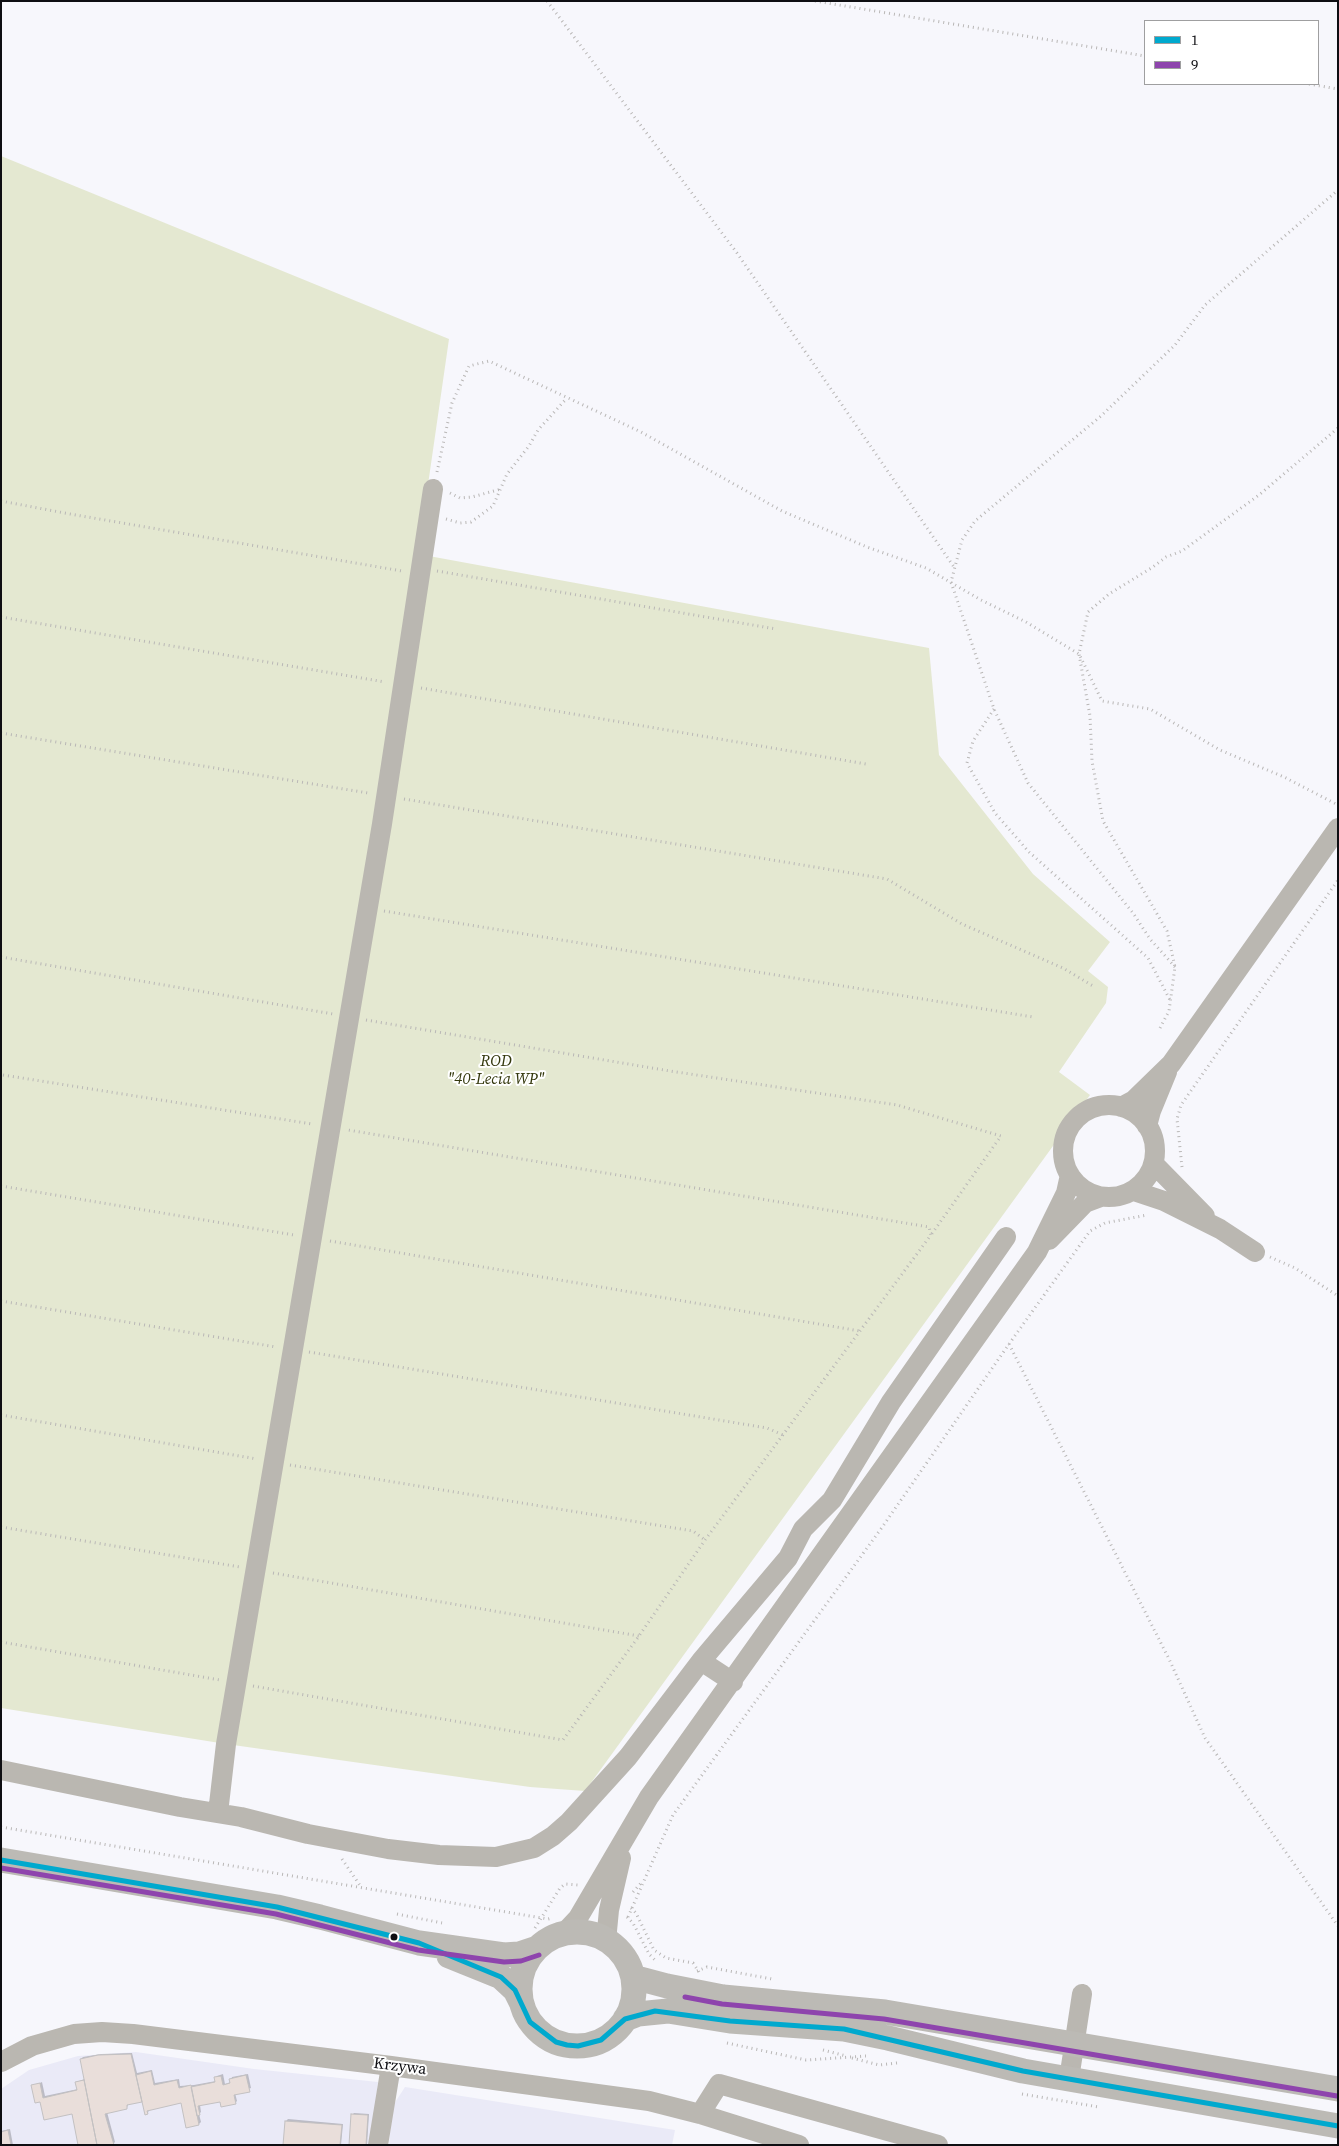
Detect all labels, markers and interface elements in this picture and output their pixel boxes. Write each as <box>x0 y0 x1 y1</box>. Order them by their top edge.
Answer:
legend <box>1144 20 1319 85</box>
text: 1 <box>1191 29 1199 50</box>
text: 9 <box>1191 54 1199 75</box>
park label: ROD "40-Lecia WP" <box>448 1052 544 1090</box>
unlabelled marker <box>389 1932 399 1942</box>
street label: Krzywa <box>372 2054 428 2080</box>

